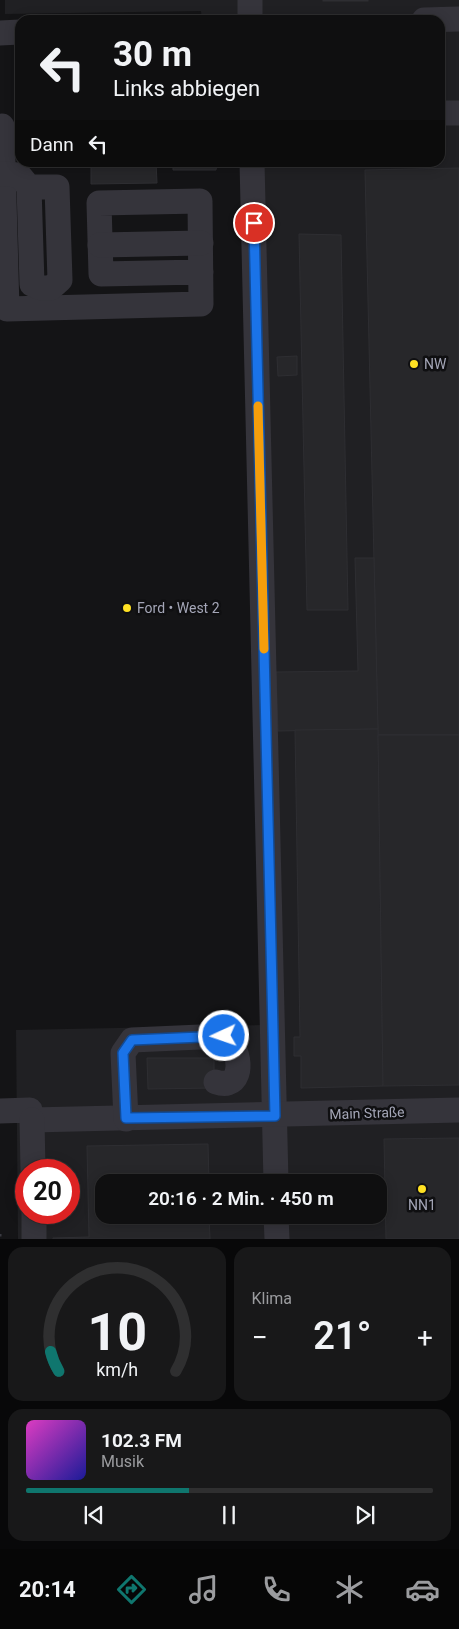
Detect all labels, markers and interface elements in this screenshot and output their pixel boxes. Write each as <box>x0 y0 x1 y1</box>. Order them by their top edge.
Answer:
text: 30 m <box>113 34 192 75</box>
icon: left <box>30 35 95 100</box>
text: Links abbiegen <box>113 76 260 101</box>
icon: left <box>84 130 112 158</box>
text: Dann <box>30 133 74 156</box>
pin <box>233 202 275 244</box>
icon: arrive <box>240 209 268 237</box>
place label: NW <box>424 356 447 372</box>
marker: NW <box>408 358 420 370</box>
place label: Ford • West 2 <box>137 600 220 616</box>
marker: Ford • West 2 <box>121 602 133 614</box>
position arrow <box>197 1009 249 1061</box>
street label: Main Straße <box>329 1104 405 1122</box>
speed limit sign: 20 <box>15 1159 80 1224</box>
marker: NN1 <box>416 1183 428 1195</box>
text: 20:16 · 2 Min. · 450 m <box>148 1187 334 1210</box>
place label: NN1 <box>408 1197 436 1213</box>
text: Klima <box>252 1289 292 1308</box>
text: 10 <box>87 1302 147 1363</box>
text: 21° <box>313 1314 371 1358</box>
text: − <box>252 1321 268 1354</box>
text: + <box>417 1321 433 1354</box>
text: km/h <box>96 1359 138 1380</box>
text: 102.3 FM <box>101 1429 182 1452</box>
text: Musik <box>101 1452 144 1471</box>
icon: previous <box>80 1501 108 1529</box>
icon: pause <box>215 1501 243 1529</box>
icon: next <box>351 1501 379 1529</box>
icon: directions <box>114 1572 149 1607</box>
icon: music <box>186 1572 221 1607</box>
icon: phone <box>259 1572 294 1607</box>
icon: climate <box>332 1572 367 1607</box>
icon: car <box>405 1572 440 1607</box>
text: 20:14 <box>19 1577 76 1602</box>

